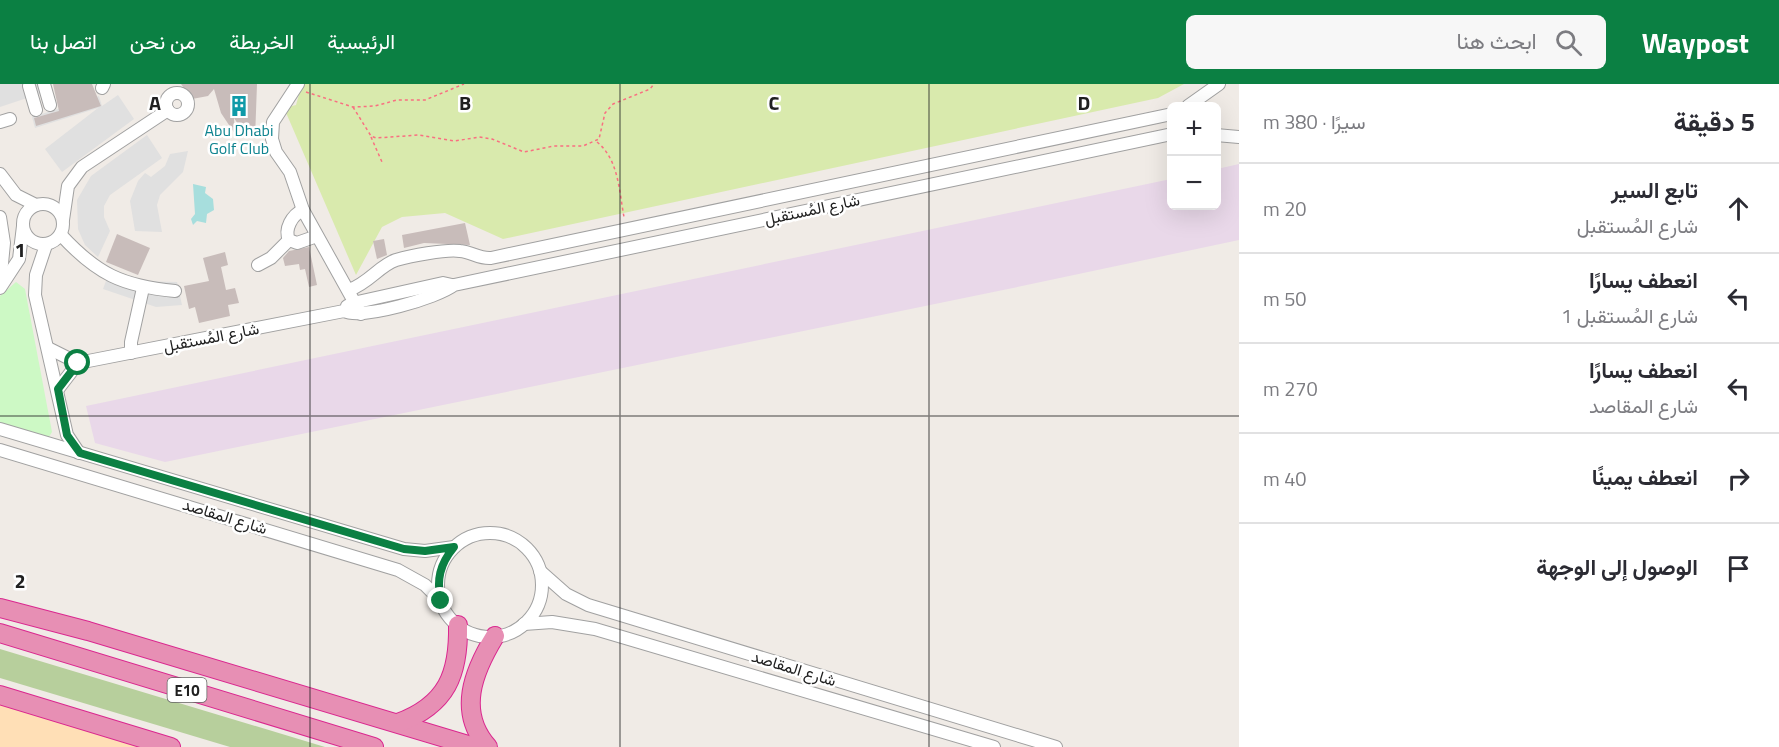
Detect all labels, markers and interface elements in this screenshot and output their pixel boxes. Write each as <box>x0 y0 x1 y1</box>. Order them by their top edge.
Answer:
search box <box>1186 15 1606 69</box>
text: Waypost <box>1642 21 1749 64</box>
text: ابحث هنا <box>1456 24 1537 58</box>
text: اتصل بنا <box>30 25 97 57</box>
text: من نحن <box>130 25 196 57</box>
text: الخريطة <box>229 25 294 57</box>
text: الرئيسية <box>327 25 395 57</box>
icon: search <box>1552 26 1585 59</box>
text: A <box>149 87 161 118</box>
text: B <box>459 87 471 118</box>
text: C <box>769 87 780 118</box>
text: D <box>1078 87 1090 118</box>
building icon: Abu Dhabi Golf Club <box>227 94 251 118</box>
map controls <box>1167 102 1221 210</box>
button: + <box>1167 102 1221 156</box>
text: 5 دقيقة <box>1673 102 1755 141</box>
text: سيرًا · 380 m <box>1263 106 1366 137</box>
place label: Abu Dhabi Golf Club <box>205 118 273 160</box>
button: − <box>1167 156 1221 210</box>
text: تابع السير <box>1611 173 1698 207</box>
street label: شارع المُستقبل <box>762 187 862 231</box>
icon: ahead <box>1722 192 1755 225</box>
text: 20 m <box>1263 193 1307 224</box>
text: شارع المُستقبل <box>1577 210 1698 241</box>
text: 1 <box>14 234 26 265</box>
text: انعطف يسارًا <box>1589 263 1698 297</box>
icon: left <box>1722 282 1755 315</box>
text: 50 m <box>1263 283 1307 314</box>
text: شارع المُستقبل 1 <box>1561 300 1698 331</box>
street label: شارع المُستقبل <box>161 316 261 358</box>
route start <box>64 349 90 375</box>
text: انعطف يسارًا <box>1589 353 1698 387</box>
icon: left <box>1722 372 1755 405</box>
text: 270 m <box>1263 373 1318 404</box>
text: شارع المقاصد <box>1589 390 1698 421</box>
text: انعطف يمينًا <box>1592 460 1698 494</box>
icon: right <box>1722 462 1755 495</box>
text: 40 m <box>1263 463 1307 494</box>
street label: شارع المقاصد <box>180 492 270 540</box>
text: الوصول إلى الوجهة <box>1536 550 1698 584</box>
icon: arrive <box>1722 552 1755 585</box>
text: 2 <box>14 565 26 596</box>
route end <box>427 587 453 613</box>
street label: شارع المقاصد <box>749 644 839 692</box>
road number: E10 <box>168 678 207 702</box>

